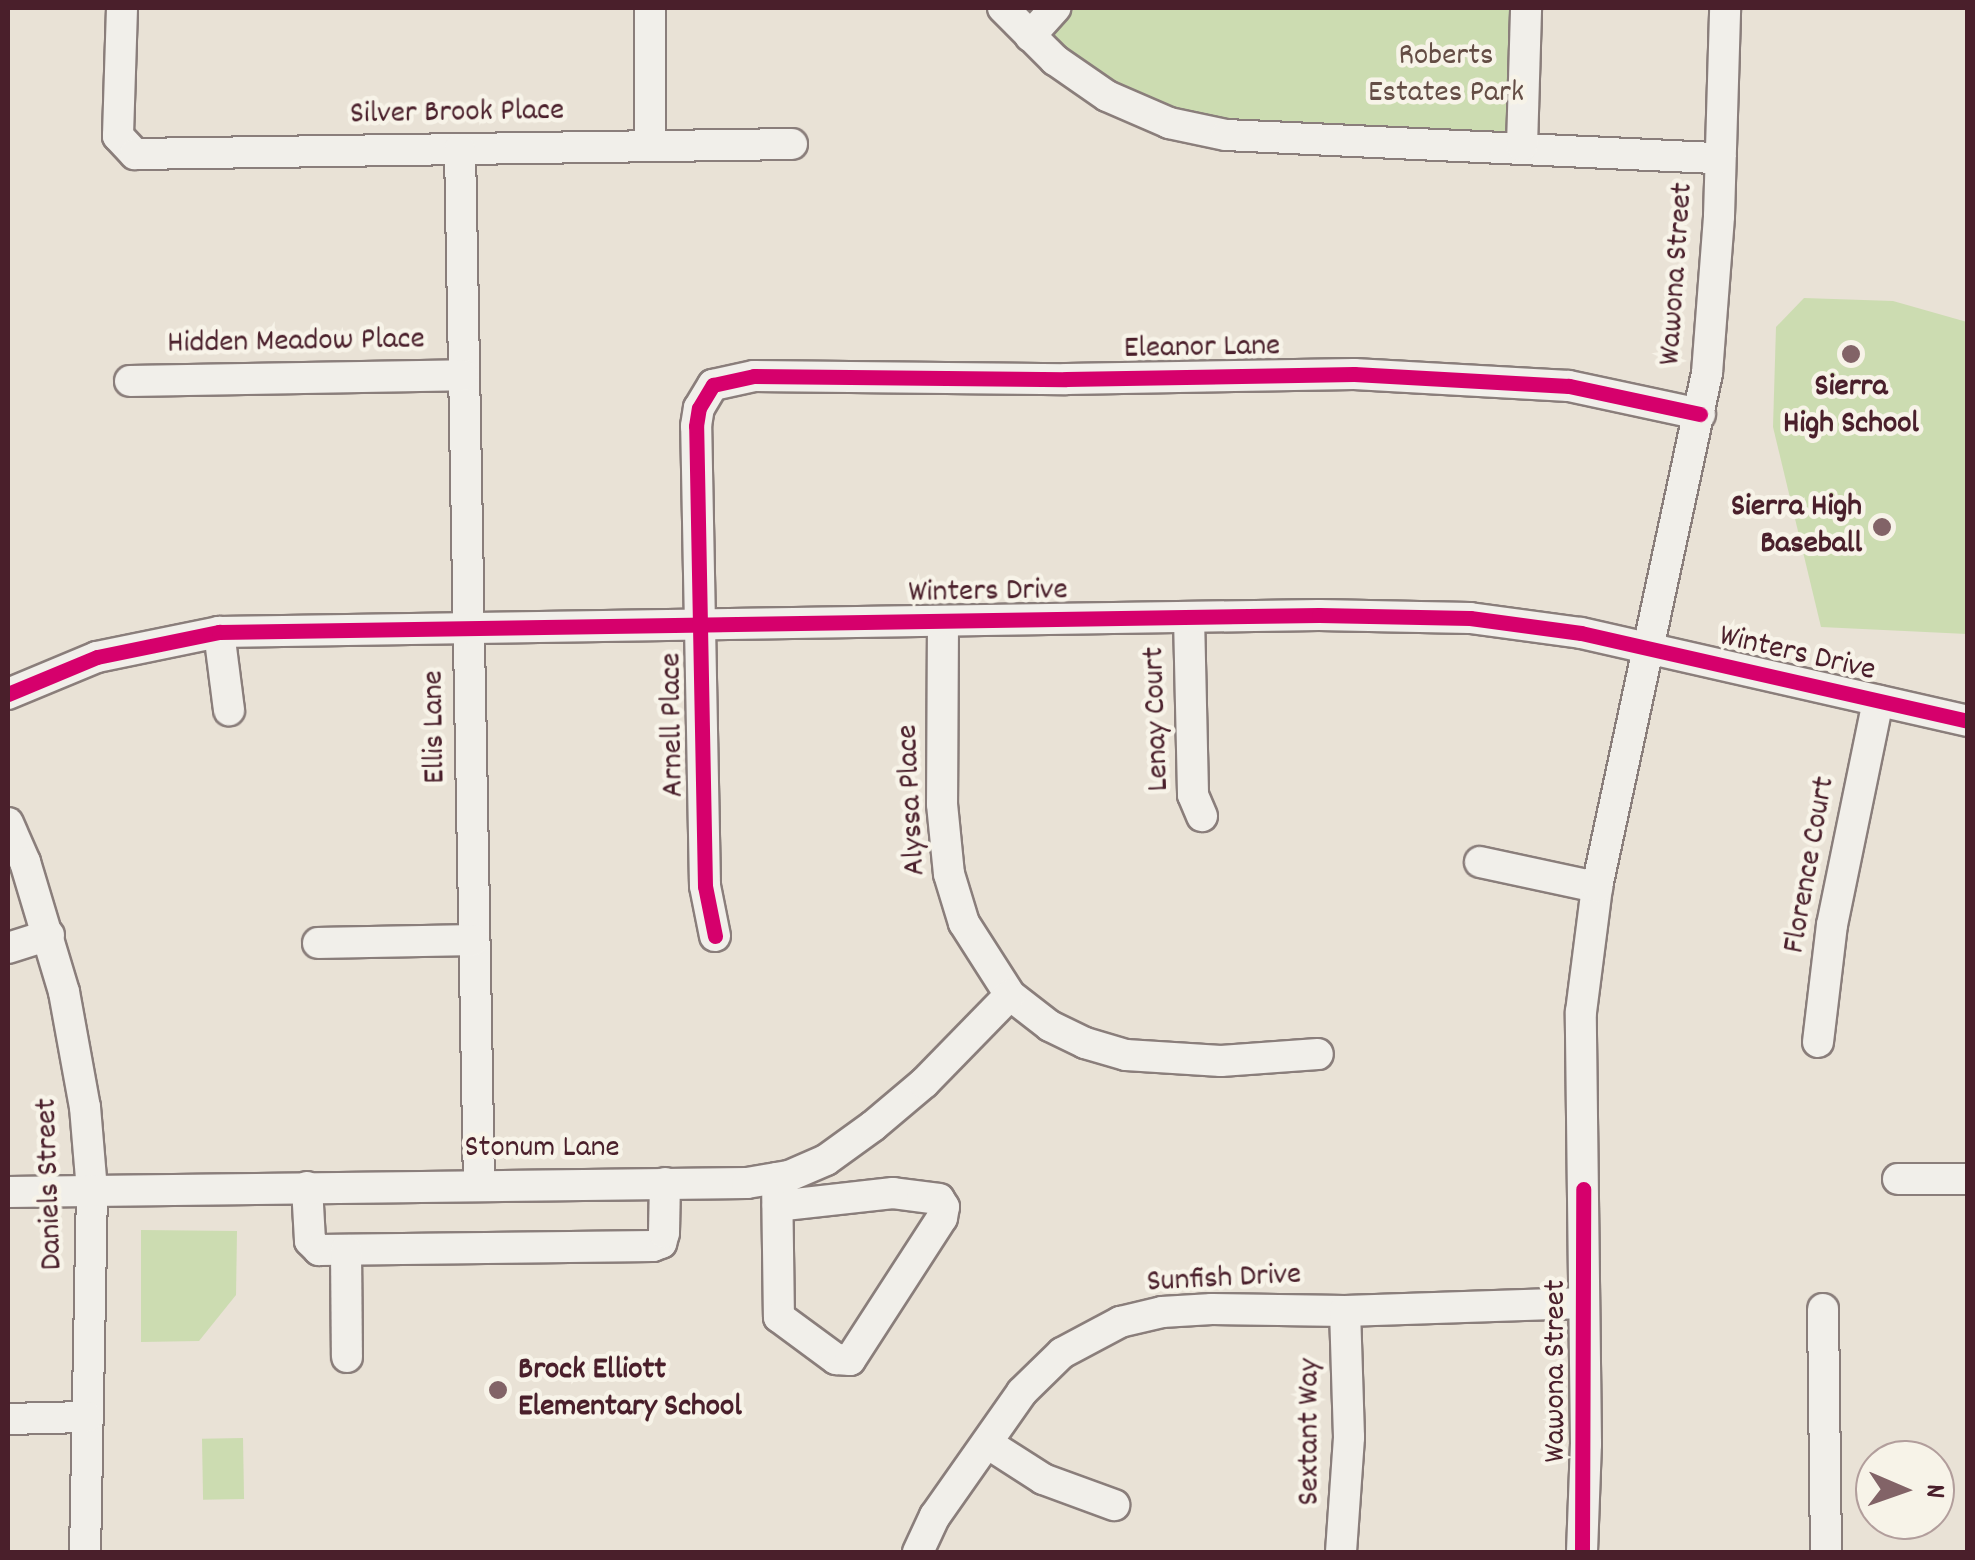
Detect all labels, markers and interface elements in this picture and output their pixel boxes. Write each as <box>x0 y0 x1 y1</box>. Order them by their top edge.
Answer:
park label: Roberts Estates Park <box>1368 39 1524 114</box>
street label: Silver Brook Place <box>350 93 564 135</box>
street label: Wawona Street <box>1652 181 1704 367</box>
street label: Hidden Meadow Place <box>167 322 425 364</box>
street label: Eleanor Lane <box>1123 328 1281 370</box>
marker: Sierra High School <box>1840 343 1862 365</box>
place label: Sierra High School <box>1783 370 1919 445</box>
place label: Sierra High Baseball <box>1731 490 1862 565</box>
marker: Sierra High Baseball <box>1871 516 1893 538</box>
street label: Winters Drive <box>908 572 1068 614</box>
street label: Winters Drive <box>1715 618 1879 692</box>
street label: Lenay Court <box>1136 646 1180 792</box>
street label: Arnell Place <box>654 652 694 798</box>
street label: Ellis Lane <box>416 670 456 784</box>
street label: Alyssa Place <box>890 723 936 877</box>
street label: Florence Court <box>1777 774 1845 956</box>
street label: Daniels Street <box>29 1097 73 1271</box>
street label: Stonum Lane <box>464 1130 620 1168</box>
street label: Sunfish Drive <box>1146 1257 1302 1303</box>
street label: Wawona Street <box>1538 1279 1576 1463</box>
place label: Brock Elliott Elementary School <box>518 1353 742 1428</box>
street label: Sextant Way <box>1292 1358 1330 1506</box>
marker: Brock Elliott Elementary School <box>487 1379 509 1401</box>
north arrow <box>1855 1440 1955 1540</box>
text: N <box>1913 1483 1953 1499</box>

